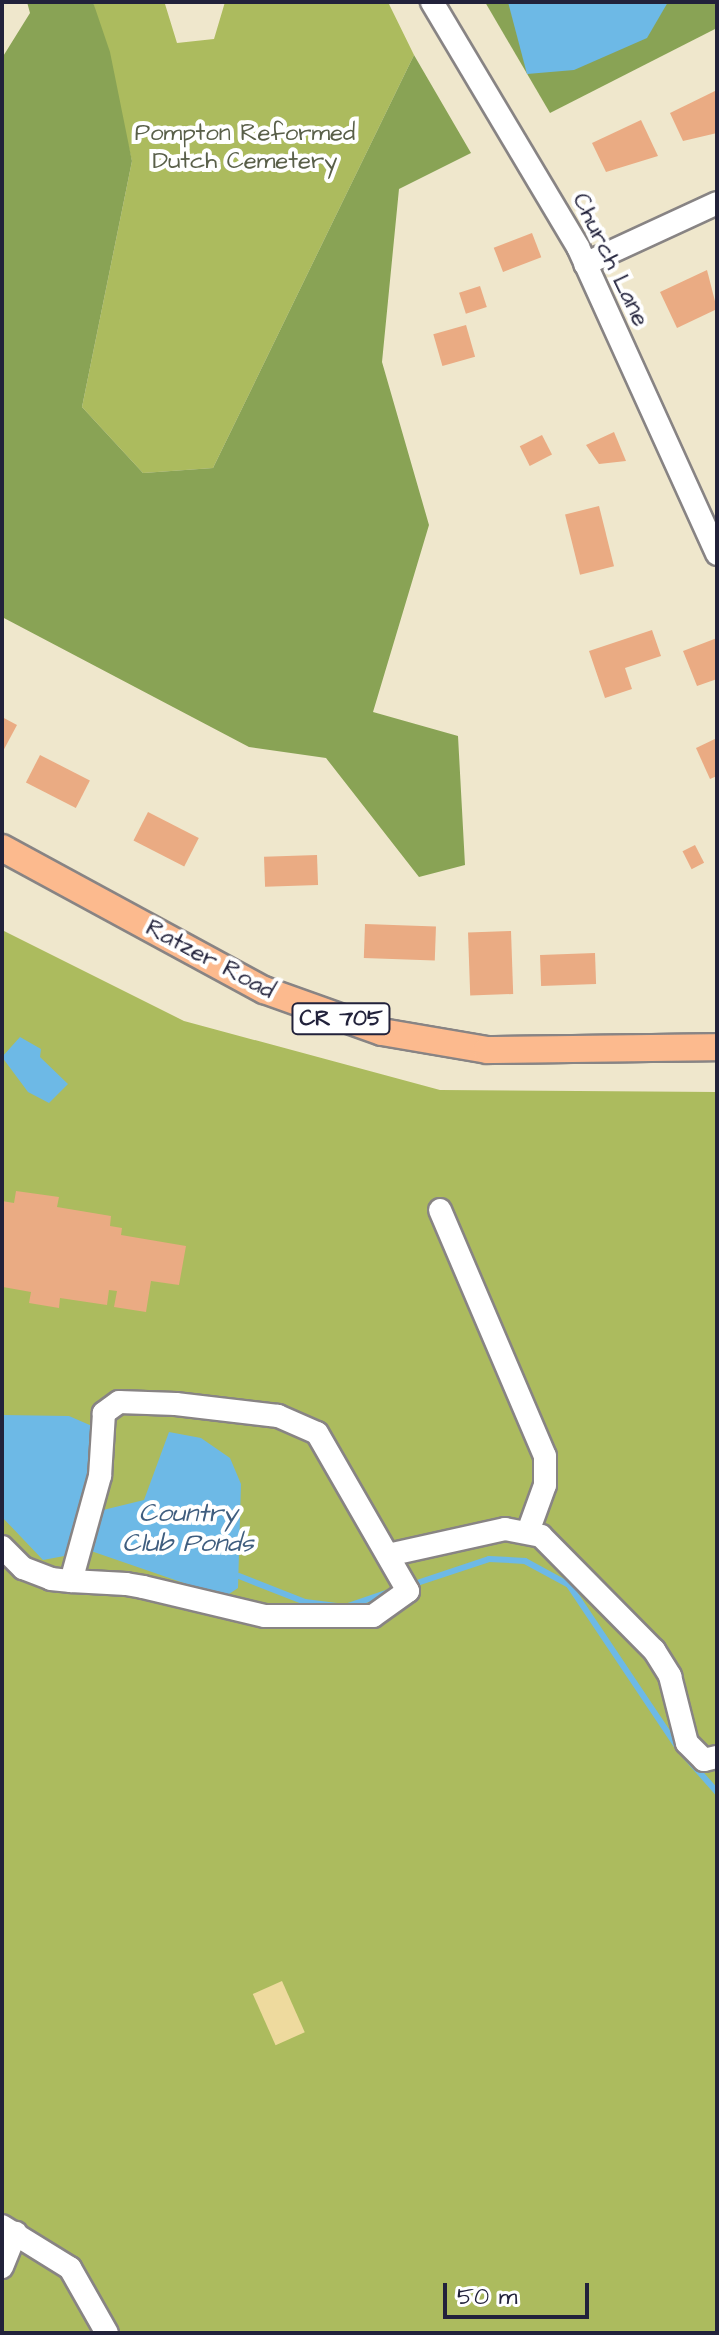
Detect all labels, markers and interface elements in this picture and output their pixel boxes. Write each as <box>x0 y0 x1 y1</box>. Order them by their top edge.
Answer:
park label: Pompton Reformed Dutch Cemetery <box>135 120 355 176</box>
street label: Church Lane <box>565 189 655 331</box>
street label: Ratzer Road <box>141 914 279 1006</box>
road number: CR 705 <box>291 1001 391 1037</box>
water label: Country Club Ponds <box>122 1498 254 1560</box>
scale bar <box>447 2267 593 2317</box>
text: 50 m <box>457 2280 517 2314</box>

